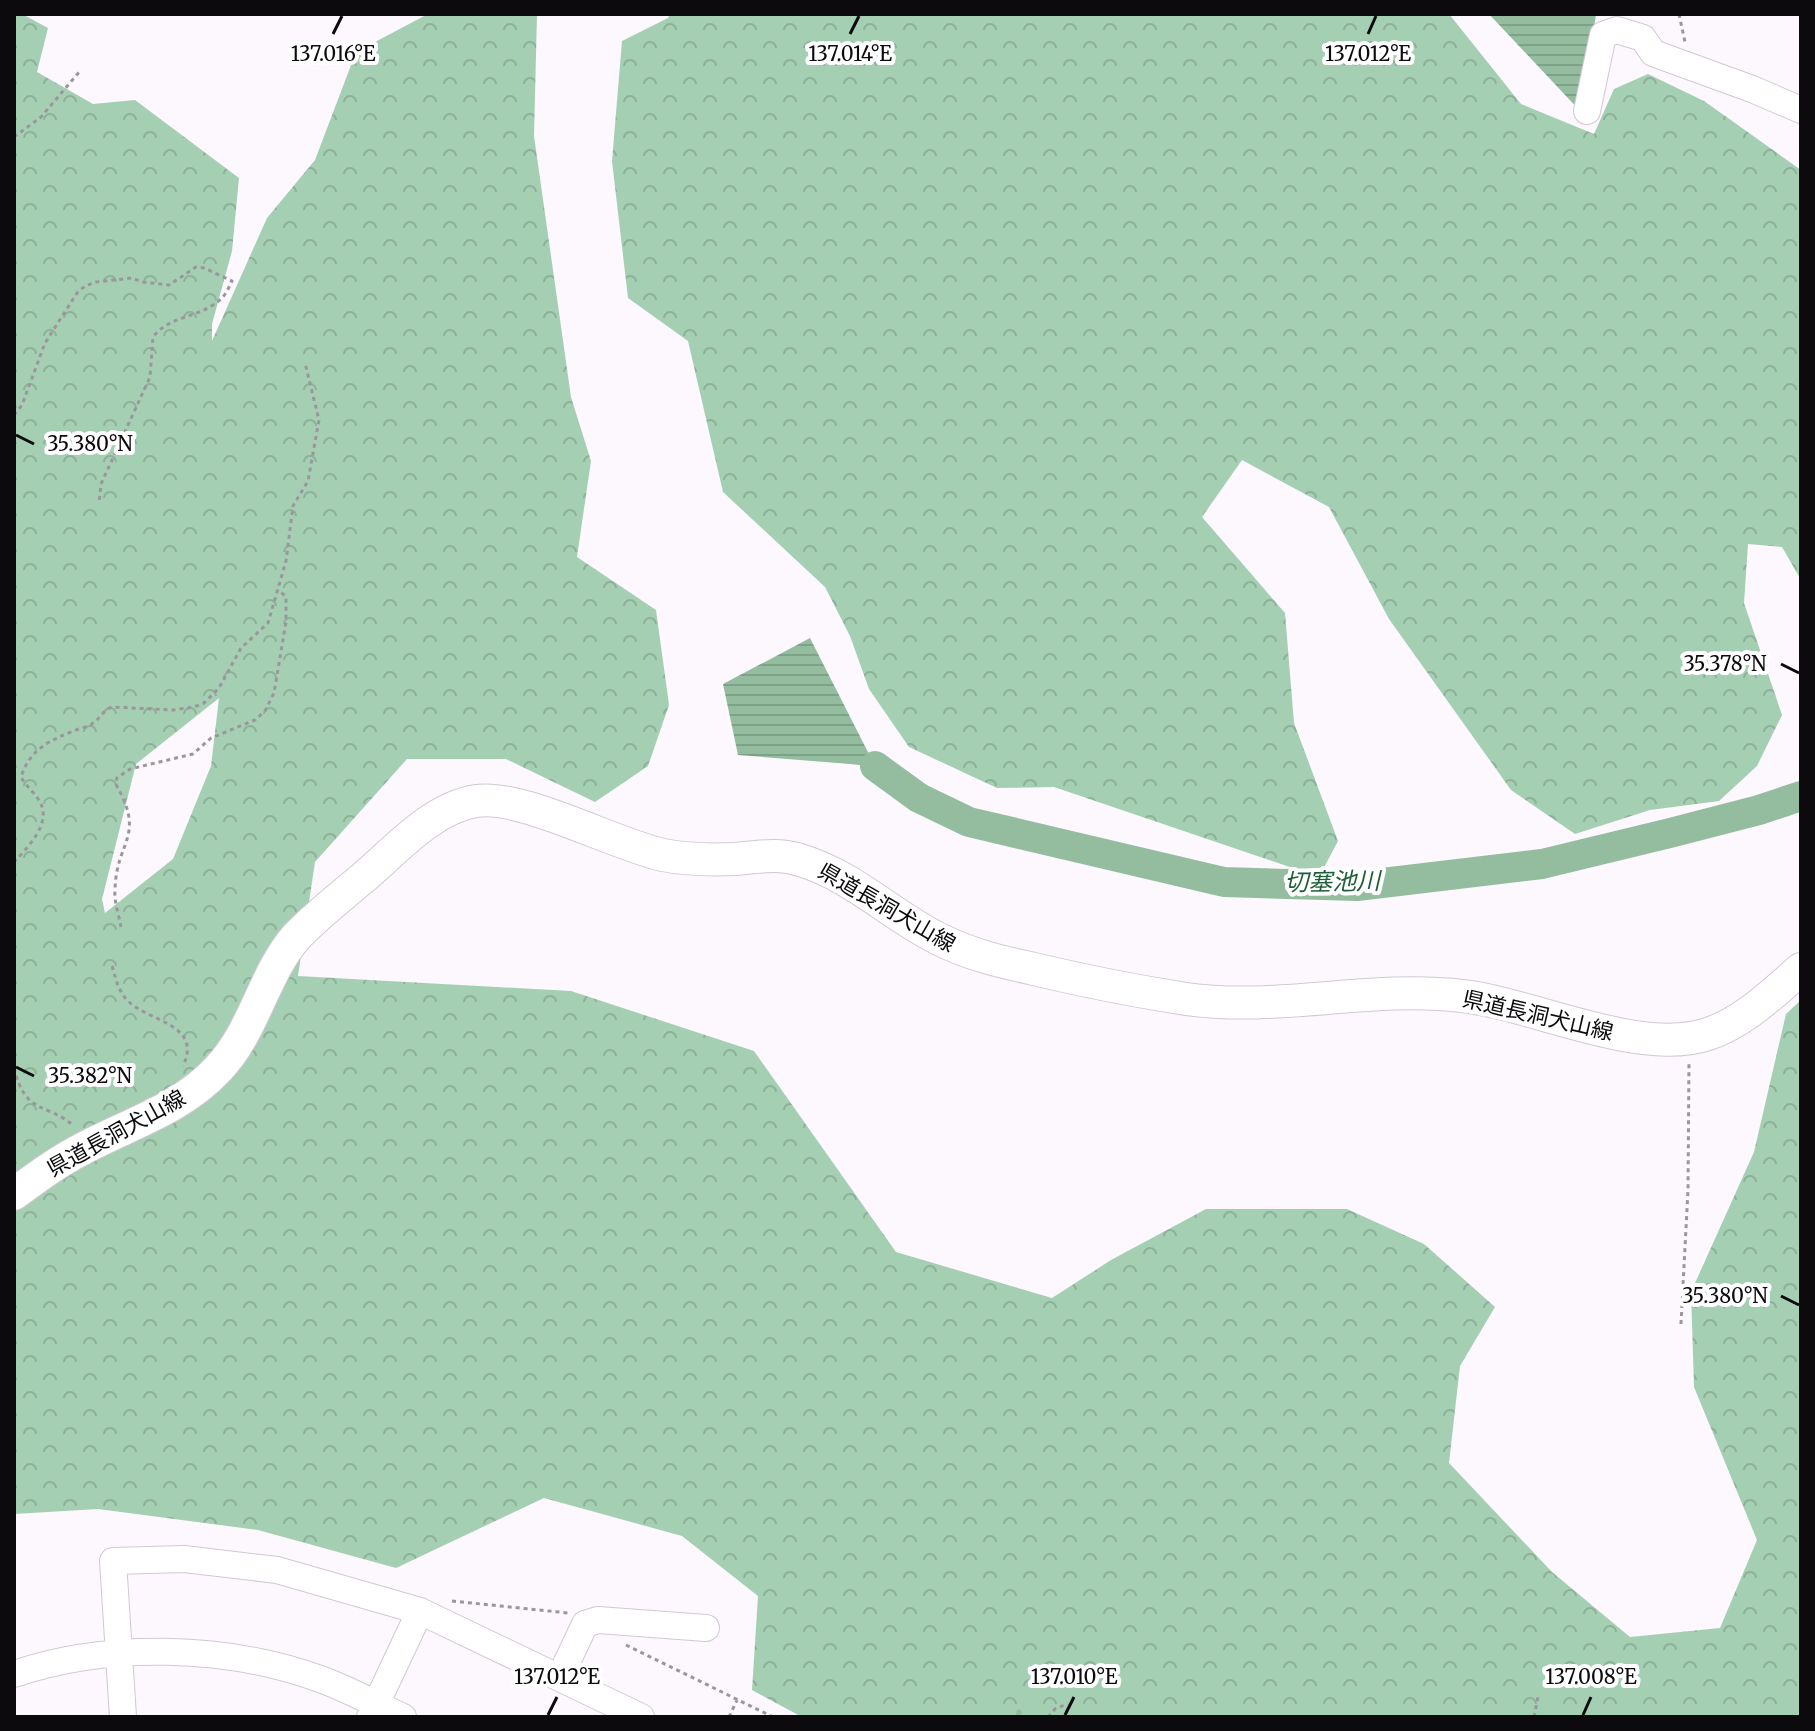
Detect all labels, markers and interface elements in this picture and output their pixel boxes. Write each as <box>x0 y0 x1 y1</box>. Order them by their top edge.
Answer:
text: 137.016°E <box>291 41 376 66</box>
text: 137.014°E <box>808 41 892 66</box>
text: 137.012°E <box>1325 41 1411 66</box>
text: 35.380°N <box>47 431 133 456</box>
text: 35.378°N <box>1684 651 1767 676</box>
street label: 県道長洞犬山線 <box>813 856 961 958</box>
water label: 切塞池川 <box>1284 865 1383 898</box>
street label: 県道長洞犬山線 <box>1460 984 1616 1046</box>
text: 35.382°N <box>48 1063 132 1088</box>
street label: 県道長洞犬山線 <box>42 1083 190 1183</box>
text: 35.380°N <box>1682 1283 1768 1308</box>
text: 137.012°E <box>514 1664 600 1689</box>
text: 137.010°E <box>1031 1664 1118 1689</box>
text: 137.008°E <box>1545 1664 1637 1689</box>

